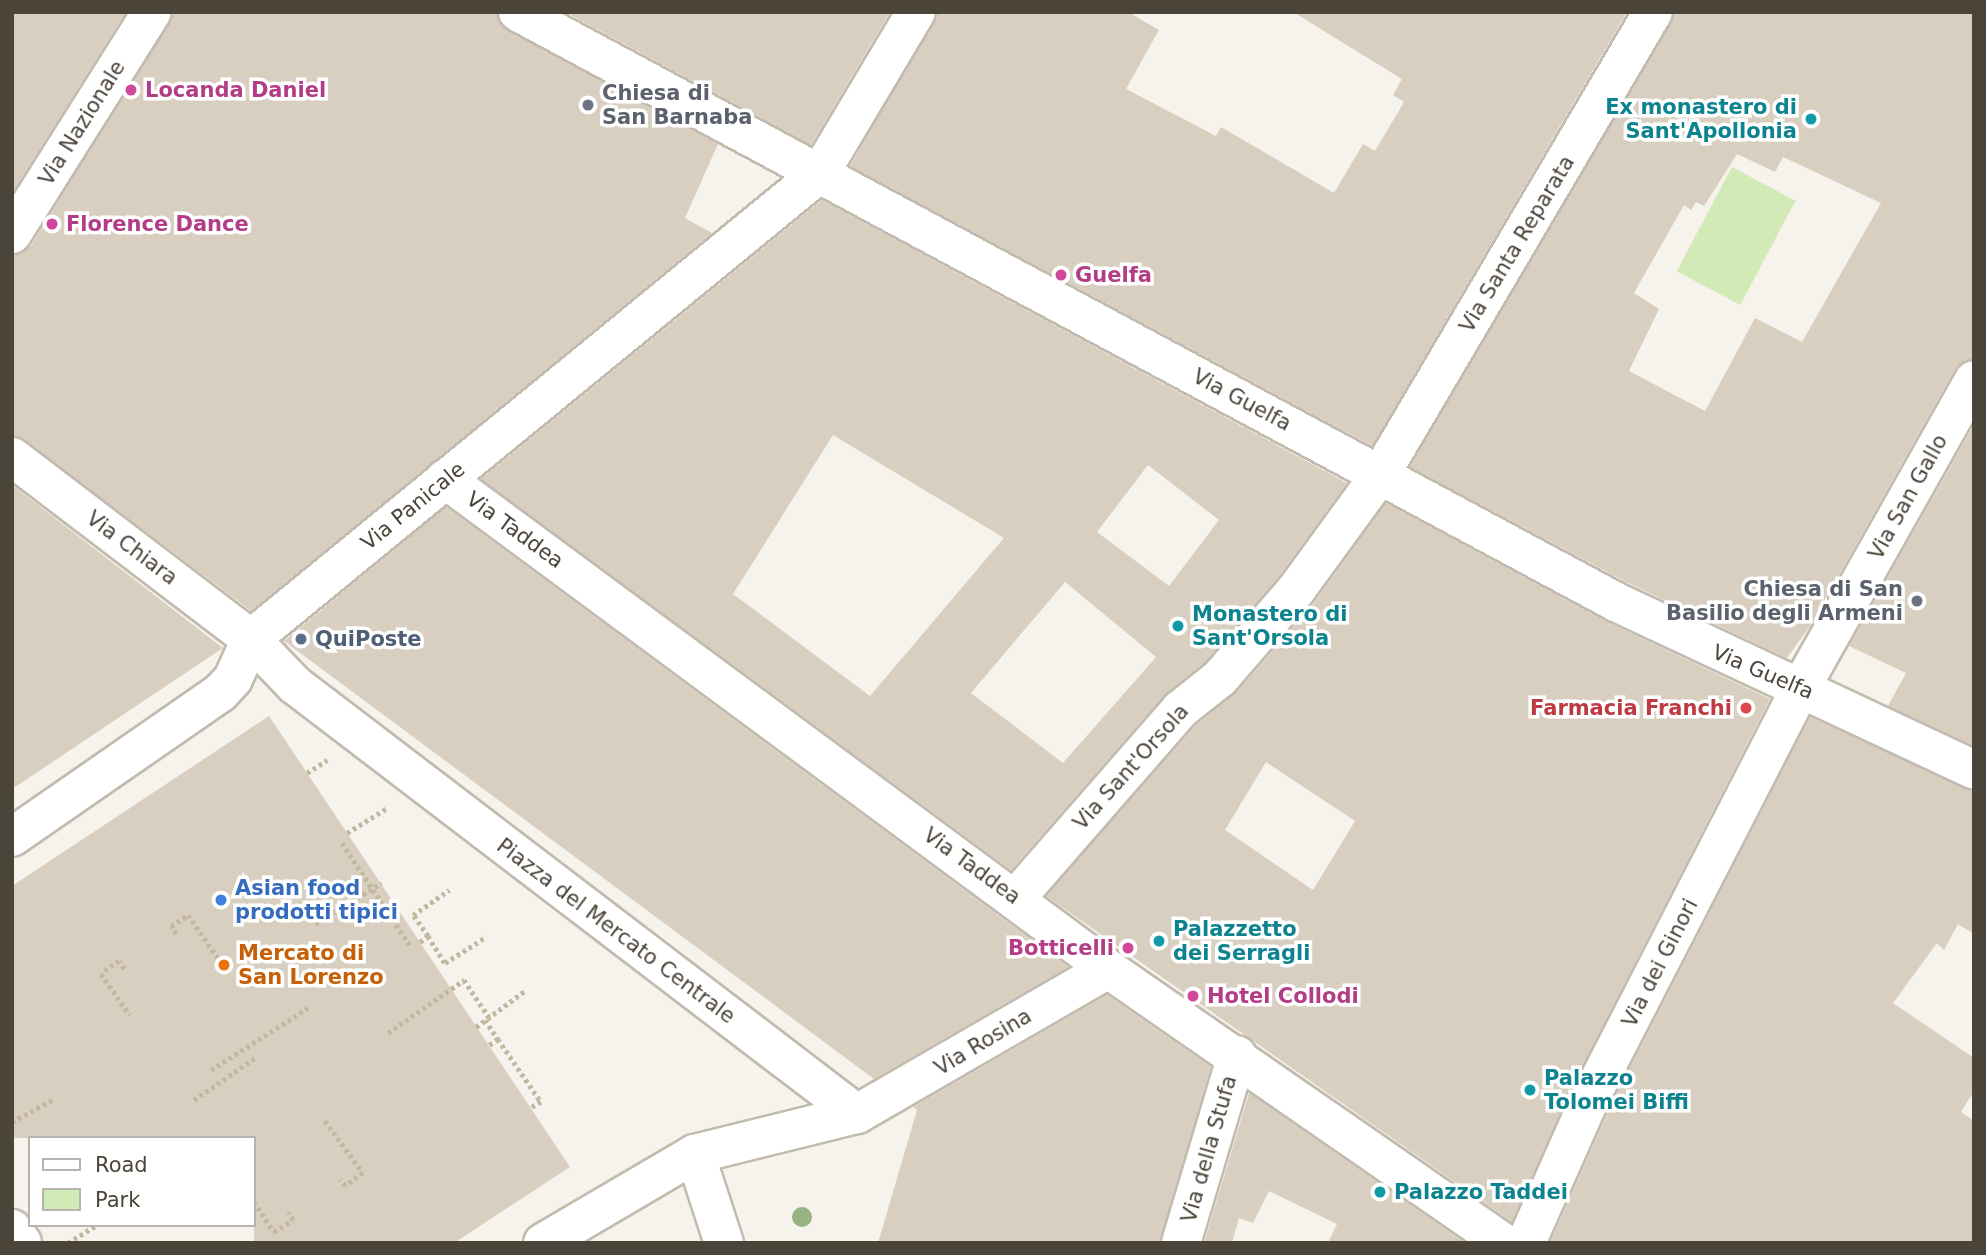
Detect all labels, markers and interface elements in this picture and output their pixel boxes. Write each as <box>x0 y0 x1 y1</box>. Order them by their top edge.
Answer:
street label: Via Nazionale <box>34 56 130 190</box>
place label: Locanda Daniel <box>145 77 326 103</box>
place label: Chiesa di San Barnaba <box>602 80 752 130</box>
marker: Locanda Daniel <box>123 82 139 98</box>
place label: Ex monastero di Sant'Apollonia <box>1605 94 1797 144</box>
marker: Chiesa di San Barnaba <box>580 97 596 113</box>
marker: Ex monastero di Sant'Apollonia <box>1803 111 1819 127</box>
street label: Via Santa Reparata <box>1454 151 1580 337</box>
place label: Florence Dance <box>66 211 249 237</box>
marker: Florence Dance <box>44 216 60 232</box>
place label: Guelfa <box>1075 262 1152 288</box>
marker: Guelfa <box>1053 267 1069 283</box>
street label: Via Guelfa <box>1188 364 1296 436</box>
street label: Via San Gallo <box>1863 430 1953 564</box>
street label: Via Panicale <box>356 457 470 555</box>
street label: Via Taddea <box>461 486 569 574</box>
street label: Via Chiara <box>82 506 182 590</box>
place label: Chiesa di San Basilio degli Armeni <box>1666 576 1903 626</box>
marker: Chiesa di San Basilio degli Armeni <box>1909 593 1925 609</box>
place label: Monastero di Sant'Orsola <box>1192 601 1348 651</box>
marker: Monastero di Sant'Orsola <box>1170 618 1186 634</box>
place label: QuiPoste <box>315 626 422 652</box>
marker: QuiPoste <box>293 631 309 647</box>
street label: Via Guelfa <box>1708 639 1818 705</box>
place label: Farmacia Franchi <box>1530 695 1732 721</box>
street label: Via Sant'Orsola <box>1068 699 1194 835</box>
marker: Farmacia Franchi <box>1738 700 1754 716</box>
street label: Via Taddea <box>918 822 1026 910</box>
street label: Piazza del Mercato Centrale <box>492 833 740 1029</box>
place label: Asian food prodotti tipici <box>235 875 398 925</box>
marker: Asian food prodotti tipici <box>213 892 229 908</box>
street label: Via dei Ginori <box>1617 895 1703 1031</box>
place label: Palazzetto dei Serragli <box>1173 916 1310 966</box>
marker: Palazzetto dei Serragli <box>1151 933 1167 949</box>
place label: Botticelli <box>1008 935 1114 961</box>
place label: Mercato di San Lorenzo <box>238 940 384 990</box>
marker: Botticelli <box>1120 940 1136 956</box>
marker: Mercato di San Lorenzo <box>216 957 232 973</box>
place label: Hotel Collodi <box>1207 983 1359 1009</box>
marker: Hotel Collodi <box>1185 988 1201 1004</box>
street label: Via Rosina <box>930 1003 1036 1081</box>
place label: Palazzo Tolomei Biffi <box>1544 1065 1689 1115</box>
street label: Via della Stufa <box>1176 1073 1242 1225</box>
marker: Palazzo Tolomei Biffi <box>1522 1082 1538 1098</box>
legend <box>28 1136 256 1227</box>
text: Road <box>95 1153 148 1177</box>
place label: Palazzo Taddei <box>1394 1179 1568 1205</box>
marker: Palazzo Taddei <box>1372 1184 1388 1200</box>
text: Park <box>95 1188 140 1212</box>

